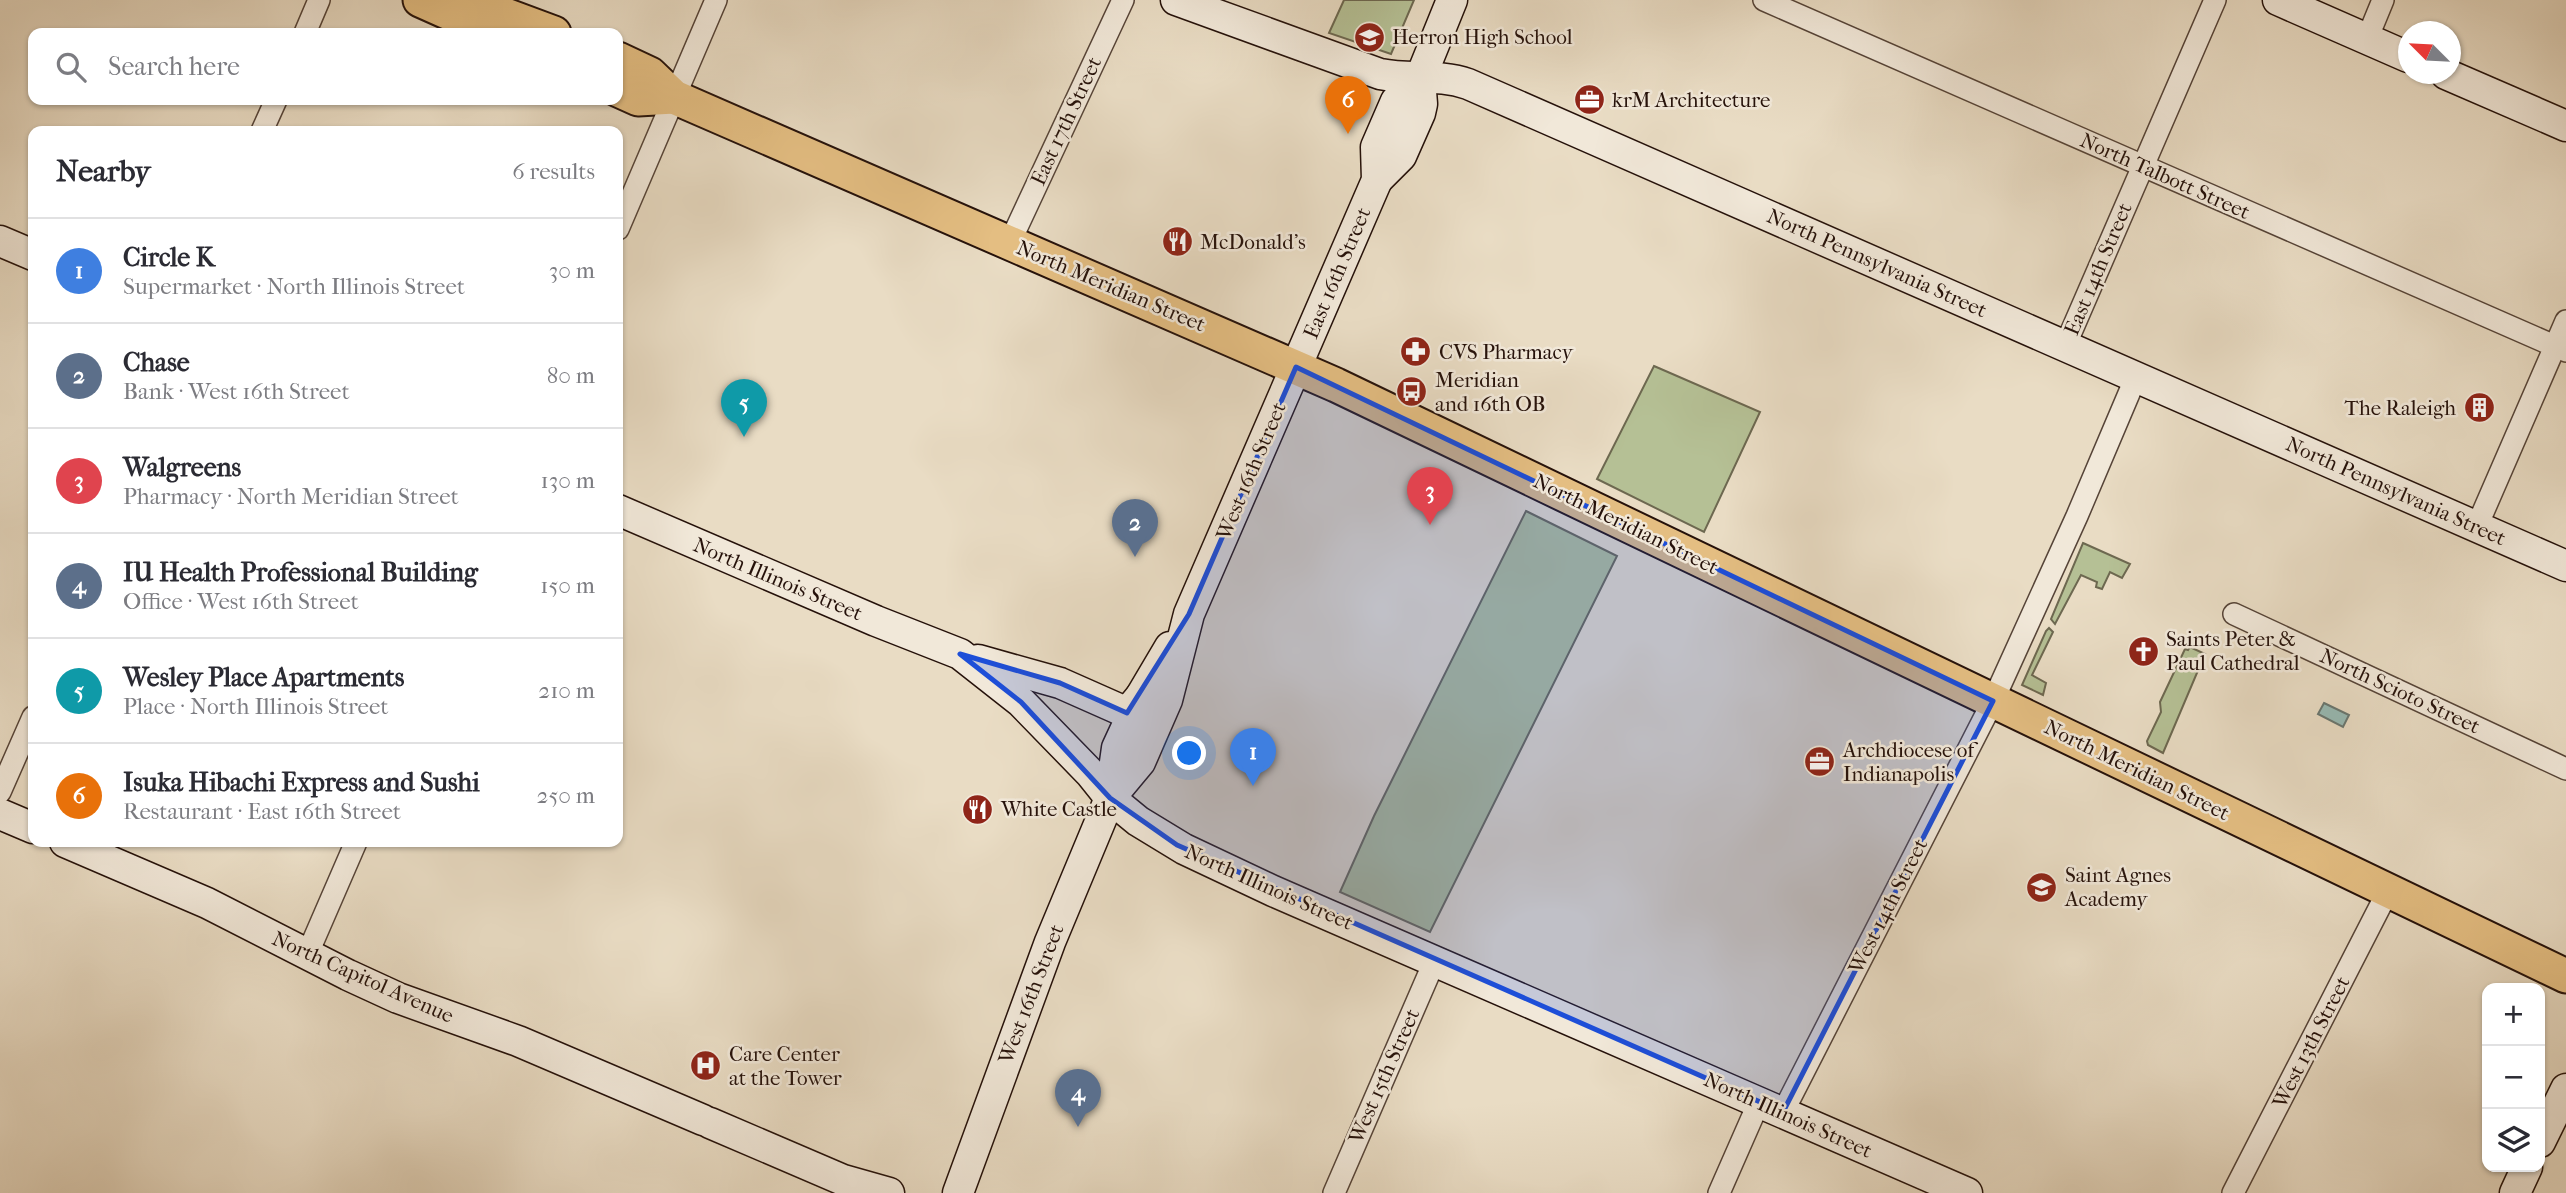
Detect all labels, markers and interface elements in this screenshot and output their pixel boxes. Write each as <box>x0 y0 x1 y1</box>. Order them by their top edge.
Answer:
school or university icon: Herron High School <box>1352 20 1386 54</box>
north arrow <box>2398 21 2461 84</box>
place label: Herron High School <box>1392 25 1573 49</box>
search box <box>28 28 623 105</box>
icon: search <box>52 48 90 86</box>
text: Search here <box>108 51 240 82</box>
street label: East 17th Street <box>1026 52 1106 189</box>
pin: 6 <box>1325 76 1371 134</box>
office icon: krM Architecture <box>1572 83 1606 117</box>
place label: krM Architecture <box>1612 88 1770 112</box>
street label: North Talbott Street <box>2076 128 2254 224</box>
text: Nearby <box>56 154 151 189</box>
text: 6 results <box>512 158 595 185</box>
street label: East 14th Street <box>2059 199 2137 339</box>
street label: East 16th Street <box>1299 203 1376 342</box>
street label: North Pennsylvania Street <box>1763 204 1991 323</box>
restaurant icon: McDonald's <box>1160 225 1194 259</box>
place label: McDonald's <box>1200 230 1306 254</box>
street label: North Meridian Street <box>1013 235 1209 337</box>
text: Circle K <box>123 242 215 273</box>
text: 1 <box>75 257 83 284</box>
text: 30 m <box>549 257 595 284</box>
text: Supermarket · North Illinois Street <box>123 273 465 300</box>
pharmacy icon: CVS Pharmacy <box>1399 335 1433 369</box>
place label: CVS Pharmacy <box>1439 340 1574 364</box>
text: Chase <box>123 347 190 378</box>
text: 2 <box>73 362 85 389</box>
text: 80 m <box>547 362 595 389</box>
place label: Meridian and 16th OB <box>1435 368 1545 416</box>
bus stop icon: Meridian and 16th OB <box>1395 375 1429 409</box>
text: Bank · West 16th Street <box>123 378 350 405</box>
pin: 5 <box>721 379 767 437</box>
building icon: The Raleigh <box>2462 391 2496 425</box>
place label: The Raleigh <box>2344 396 2456 420</box>
street label: West 16th Street <box>1211 398 1291 544</box>
street label: North Pennsylvania Street <box>2282 432 2510 551</box>
text: Walgreens <box>123 452 241 483</box>
text: 3 <box>74 467 84 494</box>
text: 130 m <box>541 467 595 494</box>
pin: 3 <box>1407 467 1453 525</box>
street label: North Meridian Street <box>1530 469 1723 579</box>
text: Pharmacy · North Meridian Street <box>123 483 459 510</box>
pin: 2 <box>1112 499 1158 557</box>
street label: North Illinois Street <box>690 533 867 626</box>
text: IU Health Professional Building <box>123 557 478 588</box>
text: 4 <box>72 572 86 599</box>
text: 150 m <box>540 572 595 599</box>
text: Office · West 16th Street <box>123 588 359 615</box>
place label: Saints Peter & Paul Cathedral <box>2166 627 2300 675</box>
church icon: Saints Peter & Paul Cathedral <box>2126 634 2160 668</box>
street label: North Scioto Street <box>2316 643 2484 739</box>
text: Wesley Place Apartments <box>123 662 404 693</box>
text: 5 <box>74 677 84 704</box>
text: 210 m <box>538 677 595 704</box>
text: Place · North Illinois Street <box>123 693 389 720</box>
street label: North Meridian Street <box>2041 715 2234 825</box>
pin: 1 <box>1230 728 1276 786</box>
your location <box>1172 736 1206 770</box>
place label: Archdiocese of Indianapolis <box>1842 738 1978 786</box>
office icon: Archdiocese of Indianapolis <box>1803 745 1837 779</box>
text: Isuka Hibachi Express and Sushi <box>123 767 480 798</box>
text: 6 <box>73 782 85 809</box>
text: 250 m <box>537 782 595 809</box>
restaurant icon: White Castle <box>961 792 995 826</box>
place label: White Castle <box>1000 797 1117 821</box>
text: Restaurant · East 16th Street <box>123 798 401 825</box>
street label: West 14th Street <box>1843 834 1933 978</box>
street label: North Illinois Street <box>1181 839 1357 935</box>
place label: Saint Agnes Academy <box>2064 863 2171 911</box>
school or university icon: Saint Agnes Academy <box>2025 870 2059 904</box>
street label: West 16th Street <box>993 920 1069 1068</box>
street label: North Capitol Avenue <box>269 926 457 1028</box>
street label: West 13th Street <box>2267 972 2355 1113</box>
map controls <box>2482 983 2545 1172</box>
button: + <box>2482 983 2545 1046</box>
street label: West 15th Street <box>1343 1004 1425 1148</box>
place label: Care Center at the Tower <box>729 1042 842 1090</box>
button: − <box>2482 1046 2545 1109</box>
hospital icon: Care Center at the Tower <box>689 1049 723 1083</box>
street label: North Illinois Street <box>1700 1067 1876 1163</box>
pin: 4 <box>1055 1069 1101 1127</box>
button: layers <box>2482 1109 2545 1172</box>

